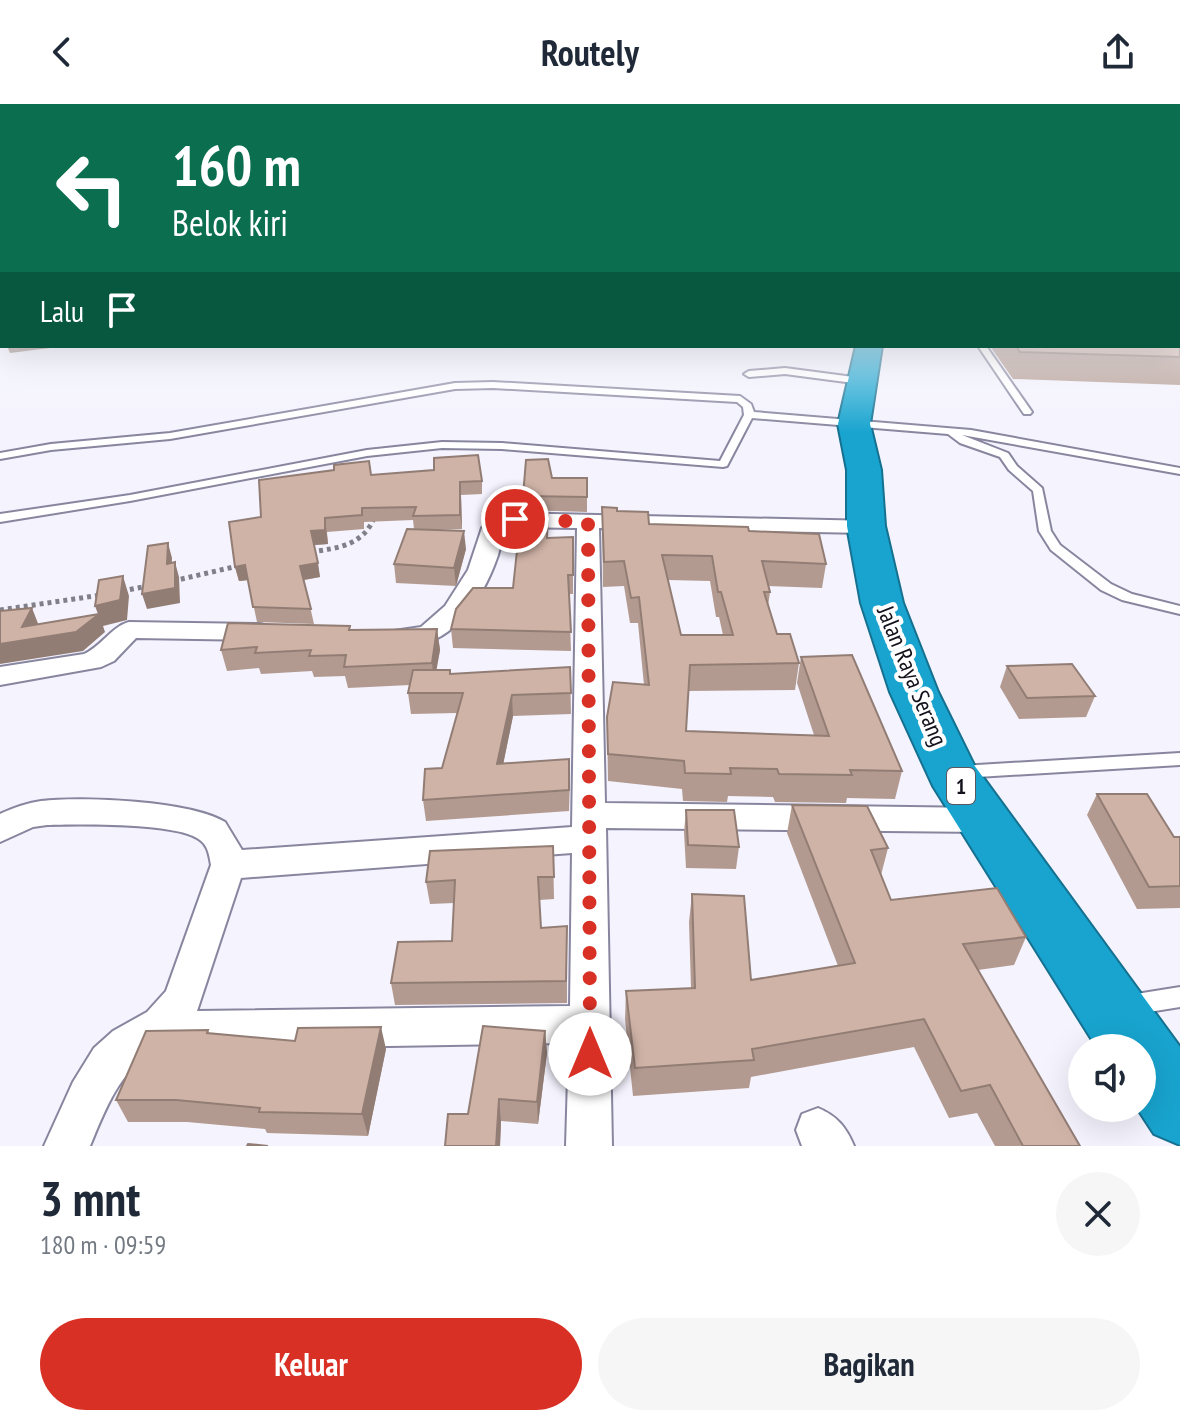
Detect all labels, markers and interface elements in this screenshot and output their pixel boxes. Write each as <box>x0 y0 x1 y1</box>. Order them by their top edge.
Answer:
text: Routely <box>541 29 639 76</box>
icon: back <box>40 30 84 74</box>
icon: share <box>1096 30 1140 74</box>
text: 160 m <box>172 129 301 201</box>
icon: left <box>40 136 144 240</box>
text: Belok kiri <box>172 199 288 246</box>
icon: arrive <box>100 288 144 332</box>
text: Lalu <box>40 291 84 330</box>
pin <box>481 485 549 553</box>
icon: arrive <box>493 497 537 541</box>
street label: Jalan Raya Serang <box>870 600 955 750</box>
road number: 1 <box>947 768 975 804</box>
position arrow <box>548 1012 632 1096</box>
map controls <box>1068 1034 1156 1122</box>
button: sound <box>1068 1034 1156 1122</box>
text: 3 mnt <box>40 1167 140 1229</box>
button: close <box>1056 1172 1140 1256</box>
text: 180 m · 09:59 <box>40 1228 166 1261</box>
button: Keluar <box>40 1318 582 1410</box>
button: Bagikan <box>598 1318 1140 1410</box>

